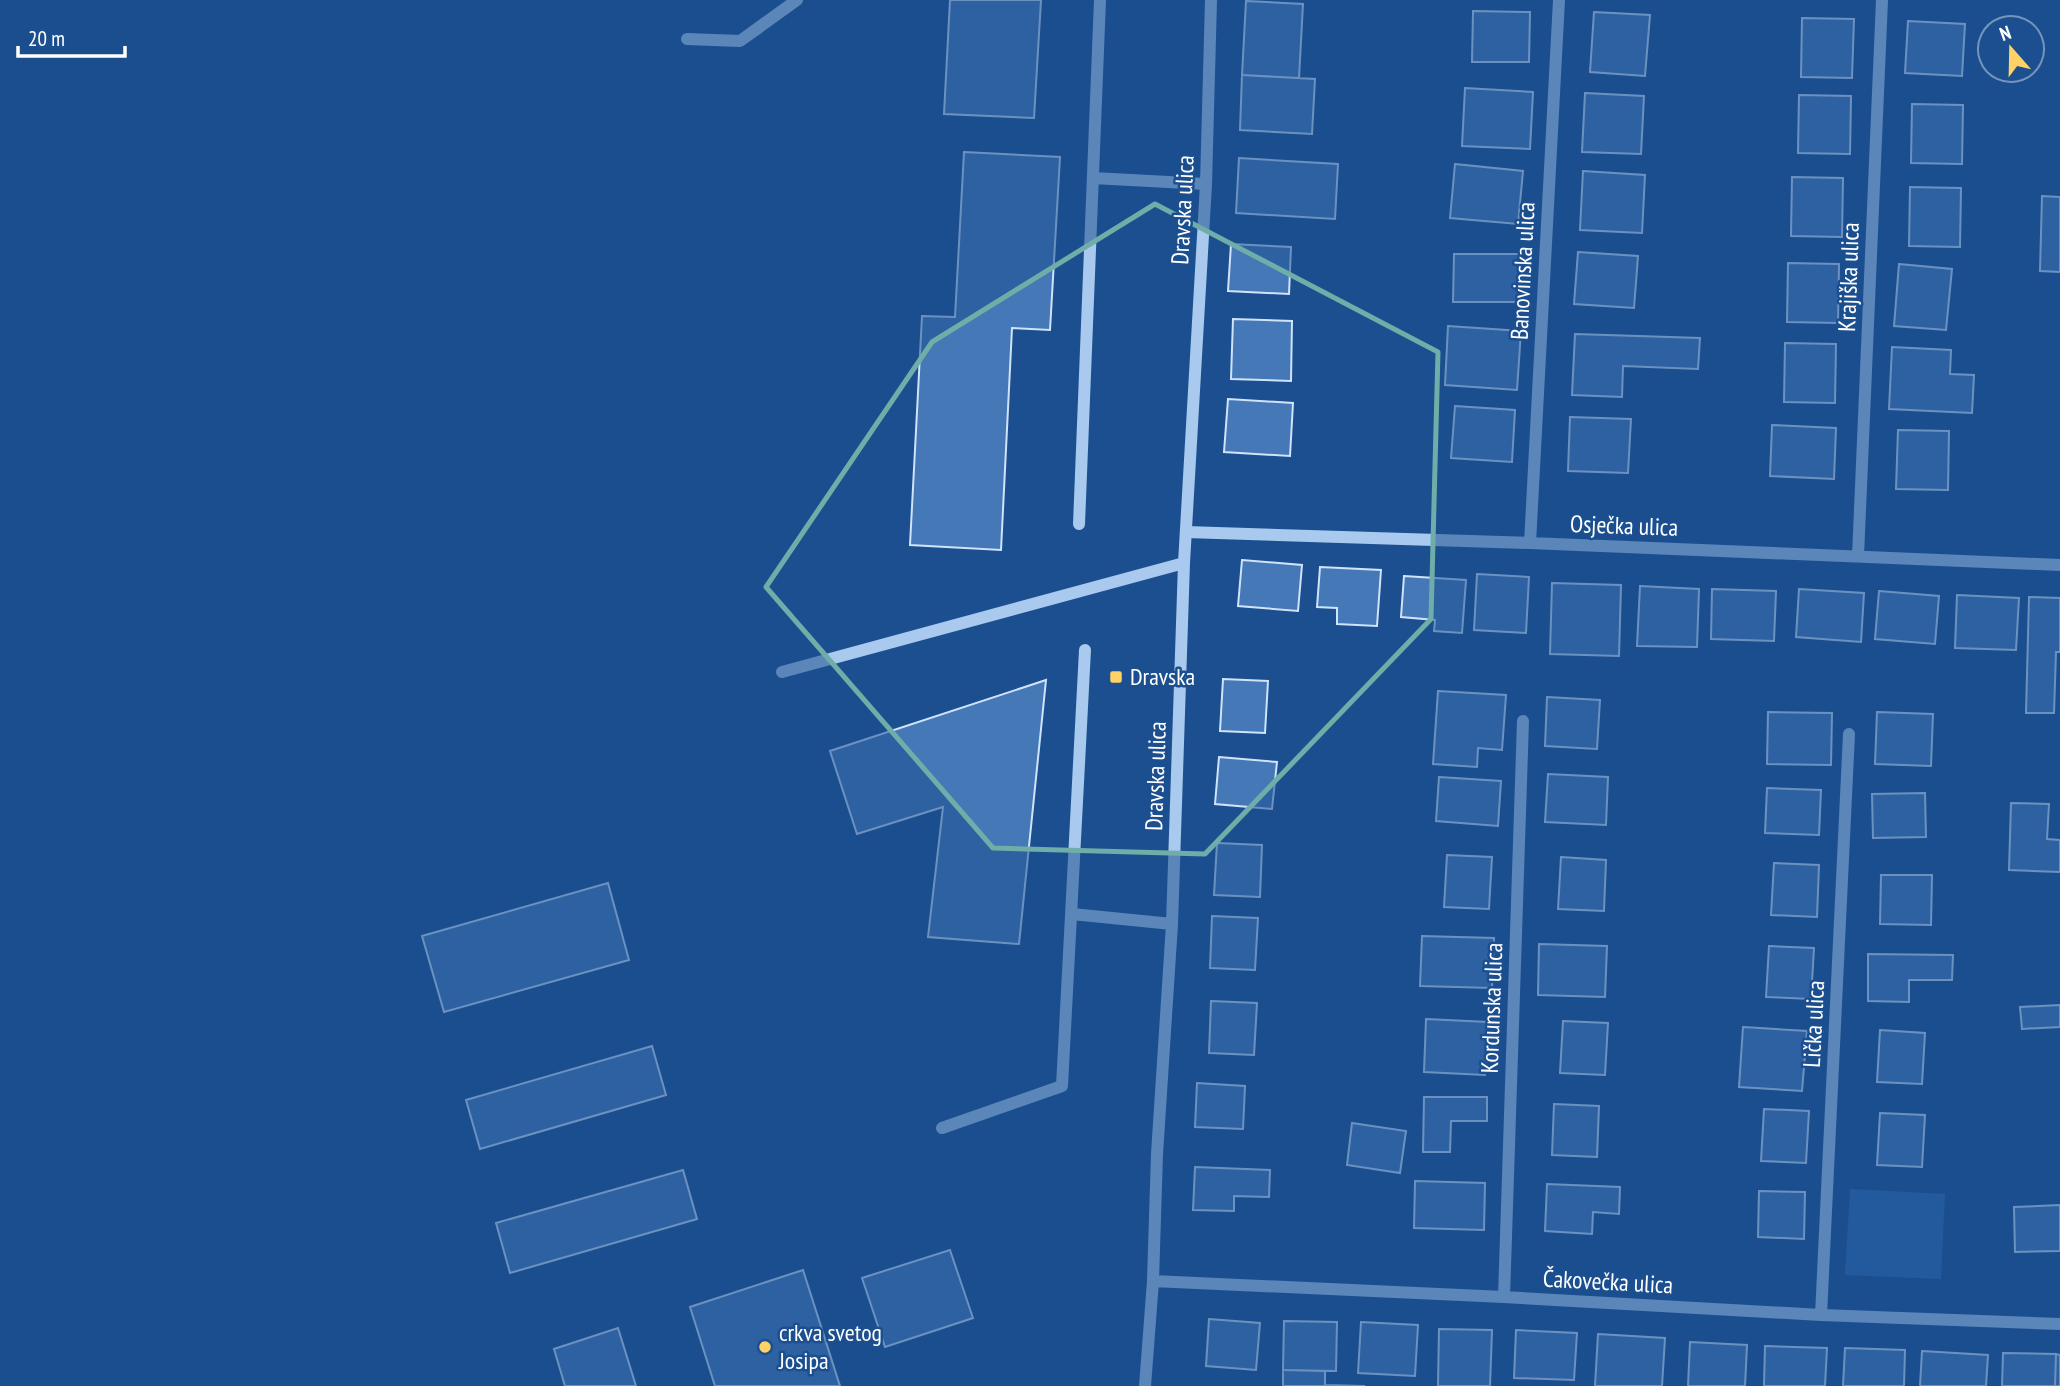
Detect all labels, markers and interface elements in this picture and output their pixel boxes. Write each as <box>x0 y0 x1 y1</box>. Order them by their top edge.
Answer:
scale bar <box>18 14 124 58</box>
north arrow <box>1976 14 2046 84</box>
text: N <box>1996 20 2014 46</box>
text: 20 m <box>28 25 65 52</box>
street label: Dravska ulica <box>1164 154 1201 265</box>
street label: Banovinska ulica <box>1503 201 1542 341</box>
street label: Krajiška ulica <box>1831 222 1866 332</box>
street label: Osječka ulica <box>1569 508 1679 543</box>
place label: Dravska <box>1130 661 1195 692</box>
marker: Dravska <box>1108 669 1124 685</box>
street label: Dravska ulica <box>1138 721 1173 831</box>
street label: Kordunska ulica <box>1474 942 1509 1074</box>
street label: Lička ulica <box>1796 980 1831 1068</box>
street label: Čakovečka ulica <box>1542 1263 1674 1300</box>
place label: crkva svetog Josipa <box>778 1317 882 1376</box>
marker: crkva svetog Josipa <box>757 1339 773 1355</box>

